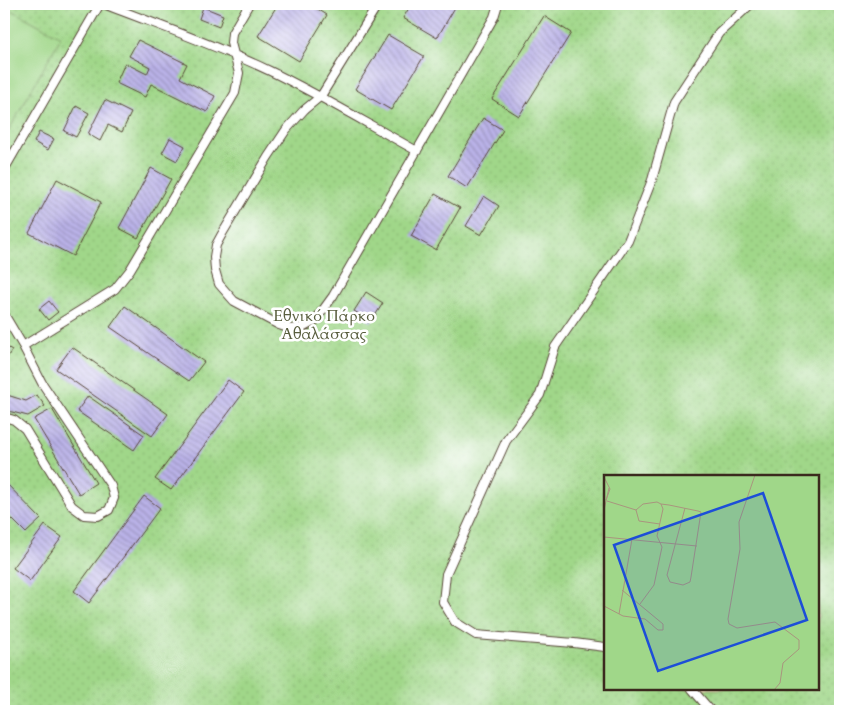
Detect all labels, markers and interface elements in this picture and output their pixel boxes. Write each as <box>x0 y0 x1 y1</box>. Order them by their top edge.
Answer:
park label: Εθνικό Πάρκο Αθαλάσσας <box>273 305 375 345</box>
inset map <box>604 475 819 690</box>

